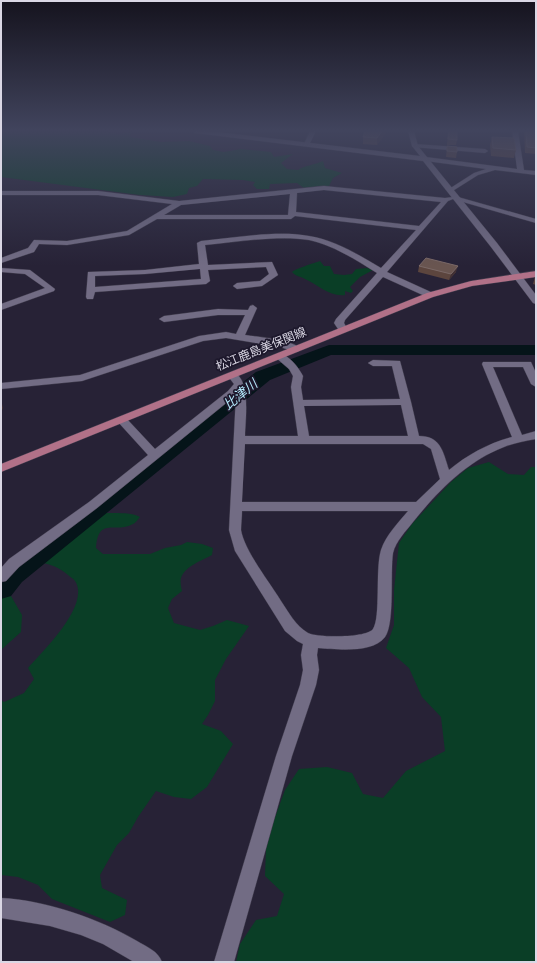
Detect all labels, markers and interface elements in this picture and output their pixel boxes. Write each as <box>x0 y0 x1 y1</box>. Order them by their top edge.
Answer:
street label: 松江鹿島美保関線 <box>213 324 308 373</box>
water label: 比津川 <box>220 374 262 412</box>

